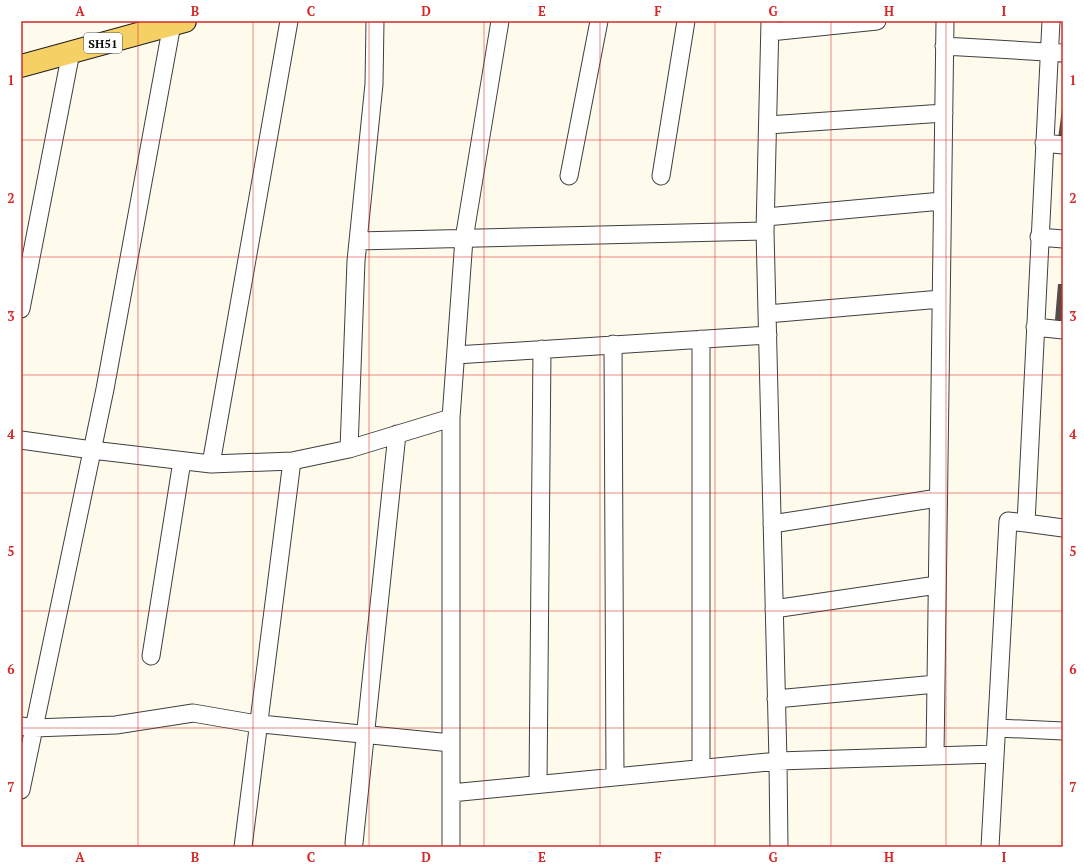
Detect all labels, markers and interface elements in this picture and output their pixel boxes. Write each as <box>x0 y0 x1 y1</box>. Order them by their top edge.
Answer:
text: A <box>75 2 85 20</box>
text: B <box>191 2 199 20</box>
text: C <box>307 2 315 20</box>
text: D <box>421 2 431 20</box>
text: E <box>538 2 546 20</box>
text: F <box>654 2 662 20</box>
text: G <box>768 2 778 20</box>
text: H <box>884 2 894 20</box>
text: I <box>1002 2 1007 20</box>
road number: SH51 <box>84 33 122 53</box>
text: 1 <box>7 71 15 89</box>
text: 1 <box>1069 71 1077 89</box>
text: 2 <box>7 189 15 207</box>
text: 2 <box>1069 189 1077 207</box>
text: 3 <box>7 307 15 325</box>
text: 3 <box>1069 307 1077 325</box>
text: 4 <box>7 425 15 443</box>
text: 4 <box>1069 425 1077 443</box>
text: 5 <box>7 542 15 560</box>
text: 5 <box>1069 542 1077 560</box>
text: 6 <box>7 660 15 678</box>
text: 6 <box>1069 660 1077 678</box>
text: 7 <box>7 778 15 796</box>
text: 7 <box>1069 778 1077 796</box>
text: A <box>75 848 85 866</box>
text: B <box>191 848 199 866</box>
text: C <box>307 848 315 866</box>
text: D <box>421 848 431 866</box>
text: E <box>538 848 546 866</box>
text: F <box>654 848 662 866</box>
text: G <box>768 848 778 866</box>
text: H <box>884 848 894 866</box>
text: I <box>1002 848 1007 866</box>

